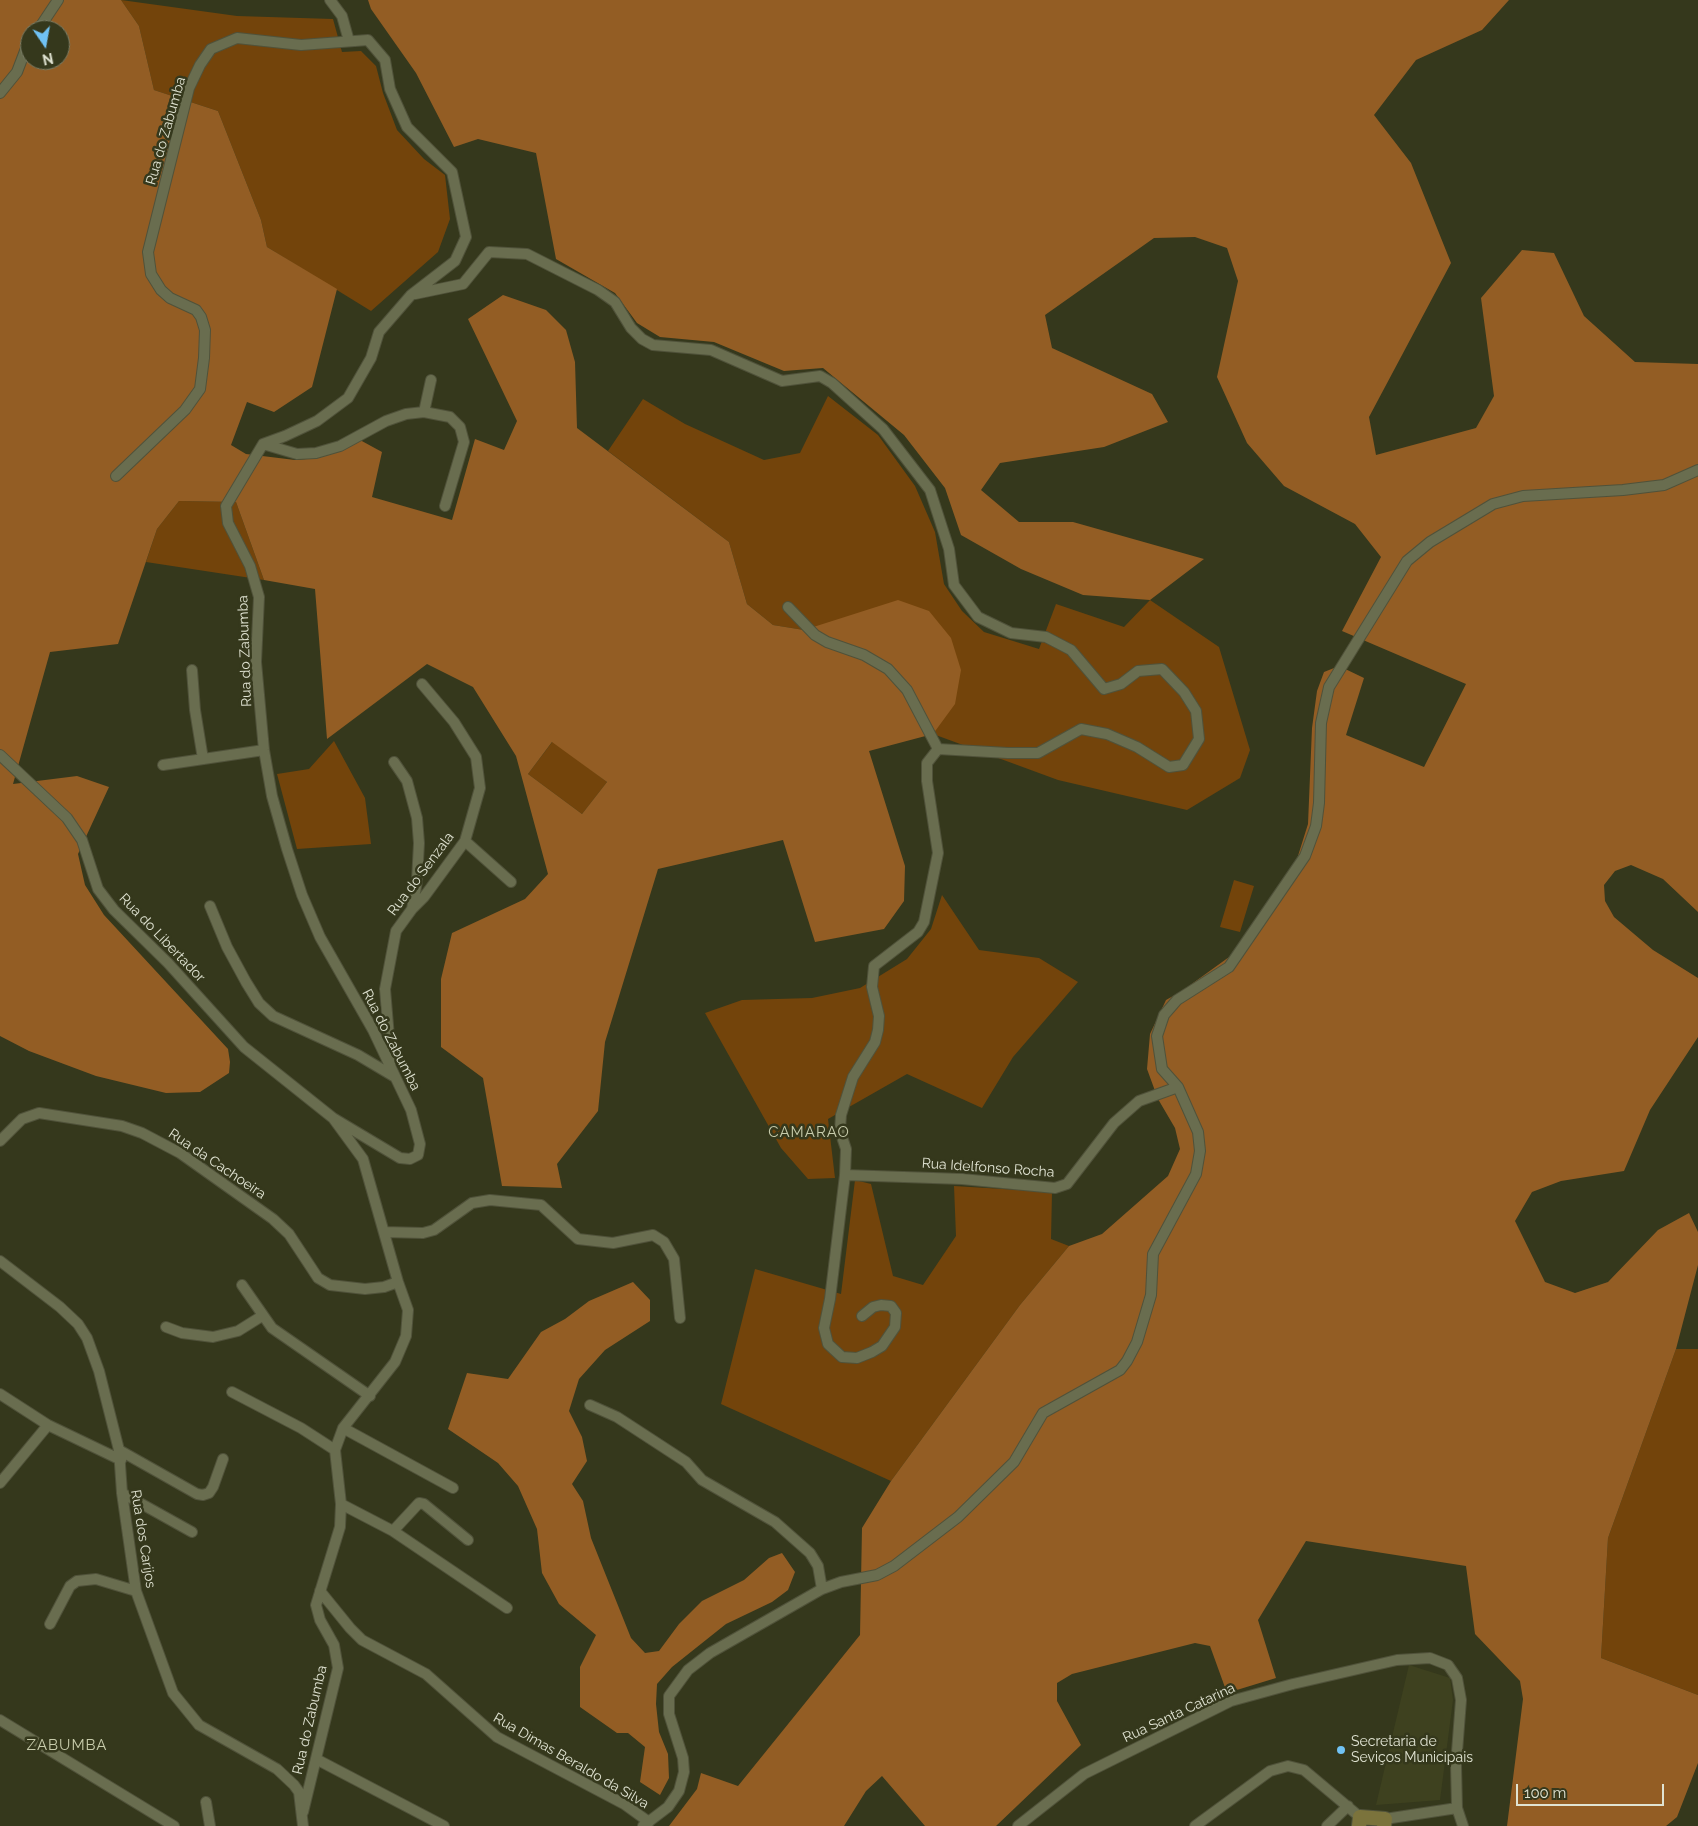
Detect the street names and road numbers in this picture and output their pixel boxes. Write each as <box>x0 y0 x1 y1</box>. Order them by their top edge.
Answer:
street label: Rua do Zabumba <box>143 75 189 187</box>
street label: Rua do Zabumba <box>235 595 255 707</box>
street label: Rua do Senzala <box>384 829 458 919</box>
street label: Rua do Libertador <box>116 890 208 986</box>
street label: Rua do Zabumba <box>358 986 424 1094</box>
street label: Rua da Cachoeira <box>165 1125 269 1203</box>
street label: Rua Idelfonso Rocha <box>921 1155 1055 1181</box>
street label: Rua dos Carijos <box>127 1489 159 1589</box>
street label: Rua do Zabumba <box>289 1664 331 1776</box>
street label: Rua Santa Catarina <box>1120 1680 1238 1746</box>
street label: Rua Dimas Beraldo da Silva <box>490 1710 652 1812</box>

